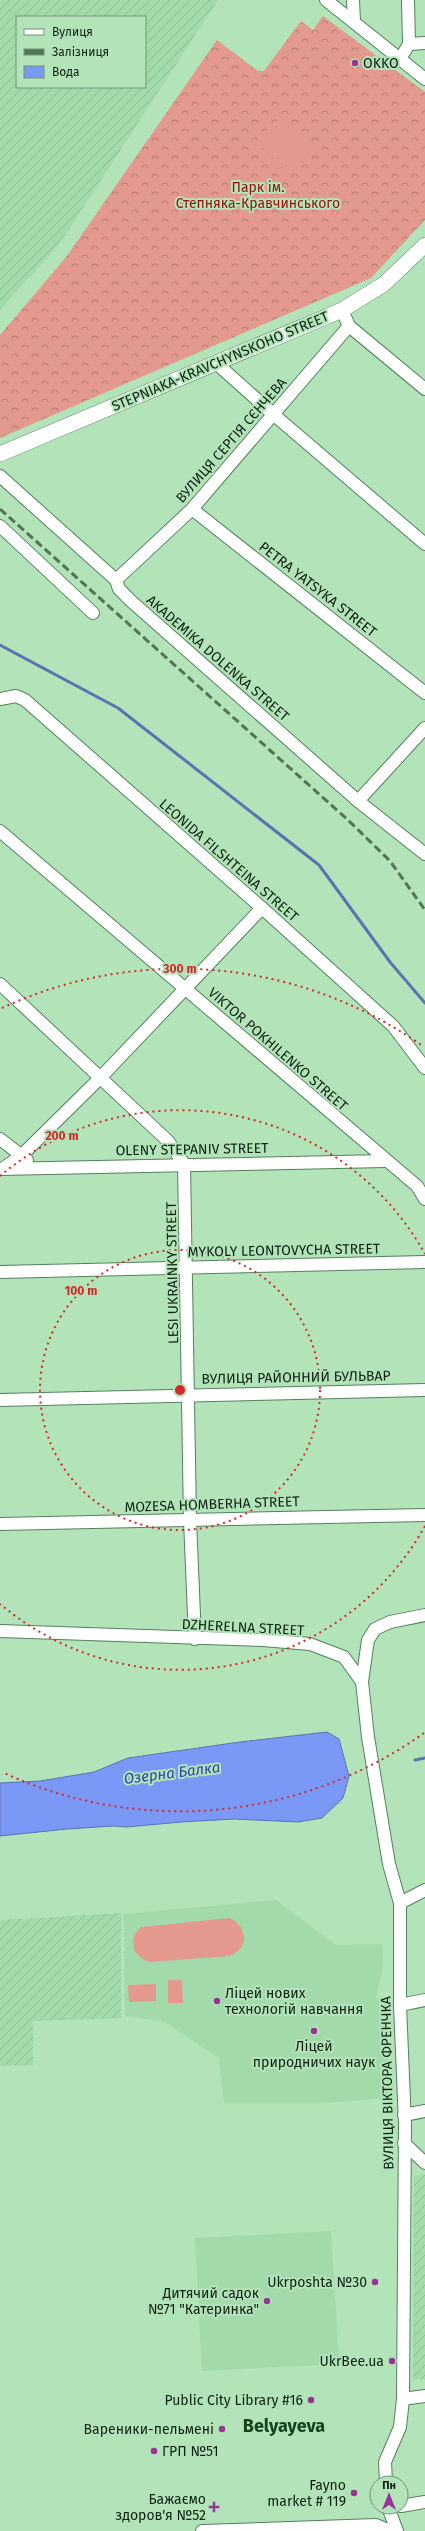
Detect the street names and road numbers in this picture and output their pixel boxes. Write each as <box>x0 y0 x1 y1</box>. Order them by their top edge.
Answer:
street label: STEPNIAKA-KRAVCHYNSKOHO STREET <box>109 308 332 415</box>
street label: ВУЛИЦЯ СЕРГІЯ СЄНЧЕВА <box>172 374 290 506</box>
street label: PETRA YATSYKA STREET <box>255 538 381 641</box>
street label: AKADEMIKA DOLENKA STREET <box>143 592 293 726</box>
street label: LEONIDA FILSHTEINA STREET <box>156 795 302 926</box>
street label: VIKTOR POKHILENKO STREET <box>204 984 351 1115</box>
street label: OLENY STEPANIV STREET <box>115 1140 269 1159</box>
street label: LESI UKRAINKY STREET <box>163 1201 182 1344</box>
street label: MYKOLY LEONTOVYCHA STREET <box>188 1240 381 1261</box>
street label: ВУЛИЦЯ РАЙОННИЙ БУЛЬВАР <box>201 1367 391 1388</box>
street label: MOZESA HOMBERHA STREET <box>124 1493 301 1516</box>
street label: DZHERELNA STREET <box>181 1616 305 1639</box>
street label: ВУЛИЦЯ ВІКТОРА ФРЕНЧКА <box>377 1996 398 2170</box>

